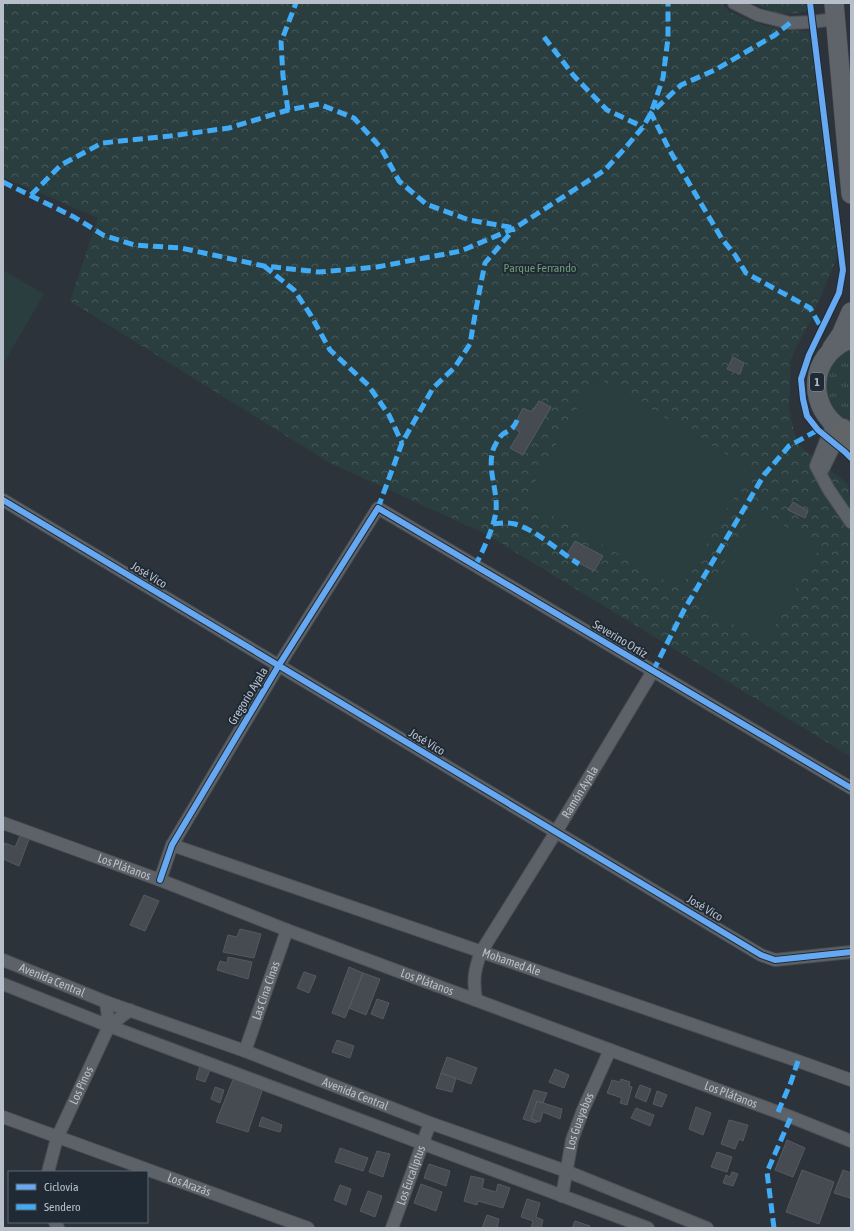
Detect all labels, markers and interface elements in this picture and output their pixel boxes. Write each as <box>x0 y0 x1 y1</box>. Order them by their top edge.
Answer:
park label: Parque Ferrando <box>504 261 577 275</box>
road number: 1 <box>810 373 824 391</box>
street label: José Vico <box>128 559 170 591</box>
street label: Severino Ortiz <box>590 617 650 661</box>
street label: Gregorio Ayala <box>225 665 271 727</box>
street label: José Vico <box>406 726 448 758</box>
street label: Ramón Ayala <box>559 763 601 821</box>
street label: Los Plátanos <box>96 851 153 883</box>
street label: José Vico <box>684 892 726 924</box>
street label: Mohamed Ale <box>480 946 542 979</box>
street label: Las Cina Cinas <box>249 959 283 1022</box>
street label: Avenida Central <box>17 960 88 1000</box>
street label: Los Plátanos <box>399 966 456 998</box>
street label: Los Pinos <box>67 1064 96 1107</box>
street label: Avenida Central <box>320 1075 391 1113</box>
street label: Los Plátanos <box>702 1078 759 1111</box>
street label: Los Guayabos <box>563 1091 597 1151</box>
street label: Los Eucaliptus <box>394 1144 428 1207</box>
street label: Los Arazás <box>165 1170 213 1199</box>
legend <box>8 1171 148 1223</box>
text: Ciclovía <box>44 1180 78 1194</box>
text: Sendero <box>44 1200 81 1214</box>

